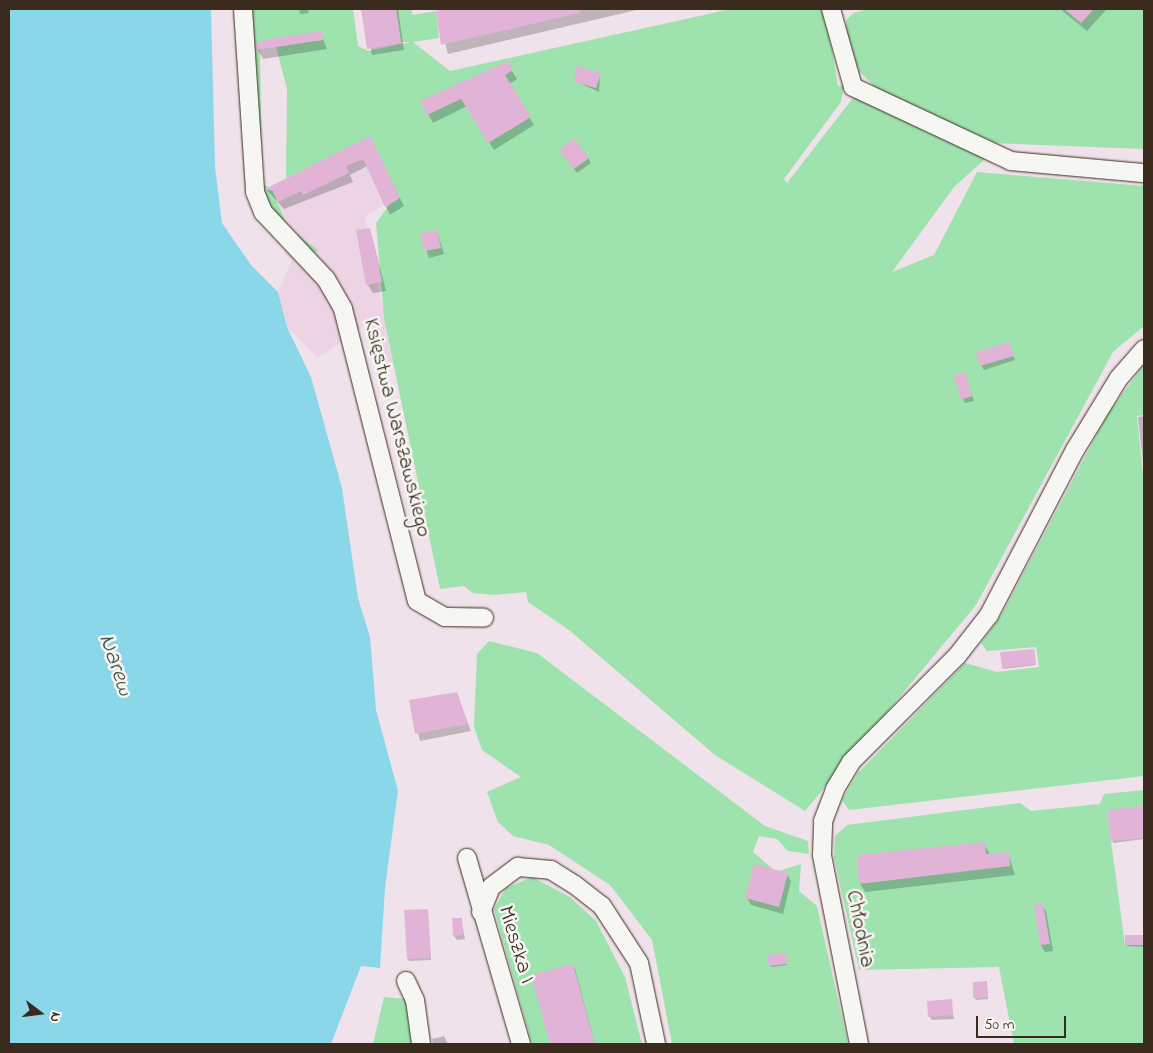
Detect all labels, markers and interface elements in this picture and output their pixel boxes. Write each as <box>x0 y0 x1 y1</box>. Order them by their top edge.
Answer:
street label: Księstwa Warszawskiego <box>356 316 436 540</box>
water label: Narew <box>91 630 139 700</box>
street label: Chłodnia <box>839 888 879 970</box>
street label: Mieszka I <box>491 903 539 987</box>
north arrow <box>15 988 65 1038</box>
scale bar <box>978 1006 1068 1038</box>
text: N <box>44 1010 66 1024</box>
text: 50 m <box>984 1014 1014 1036</box>

